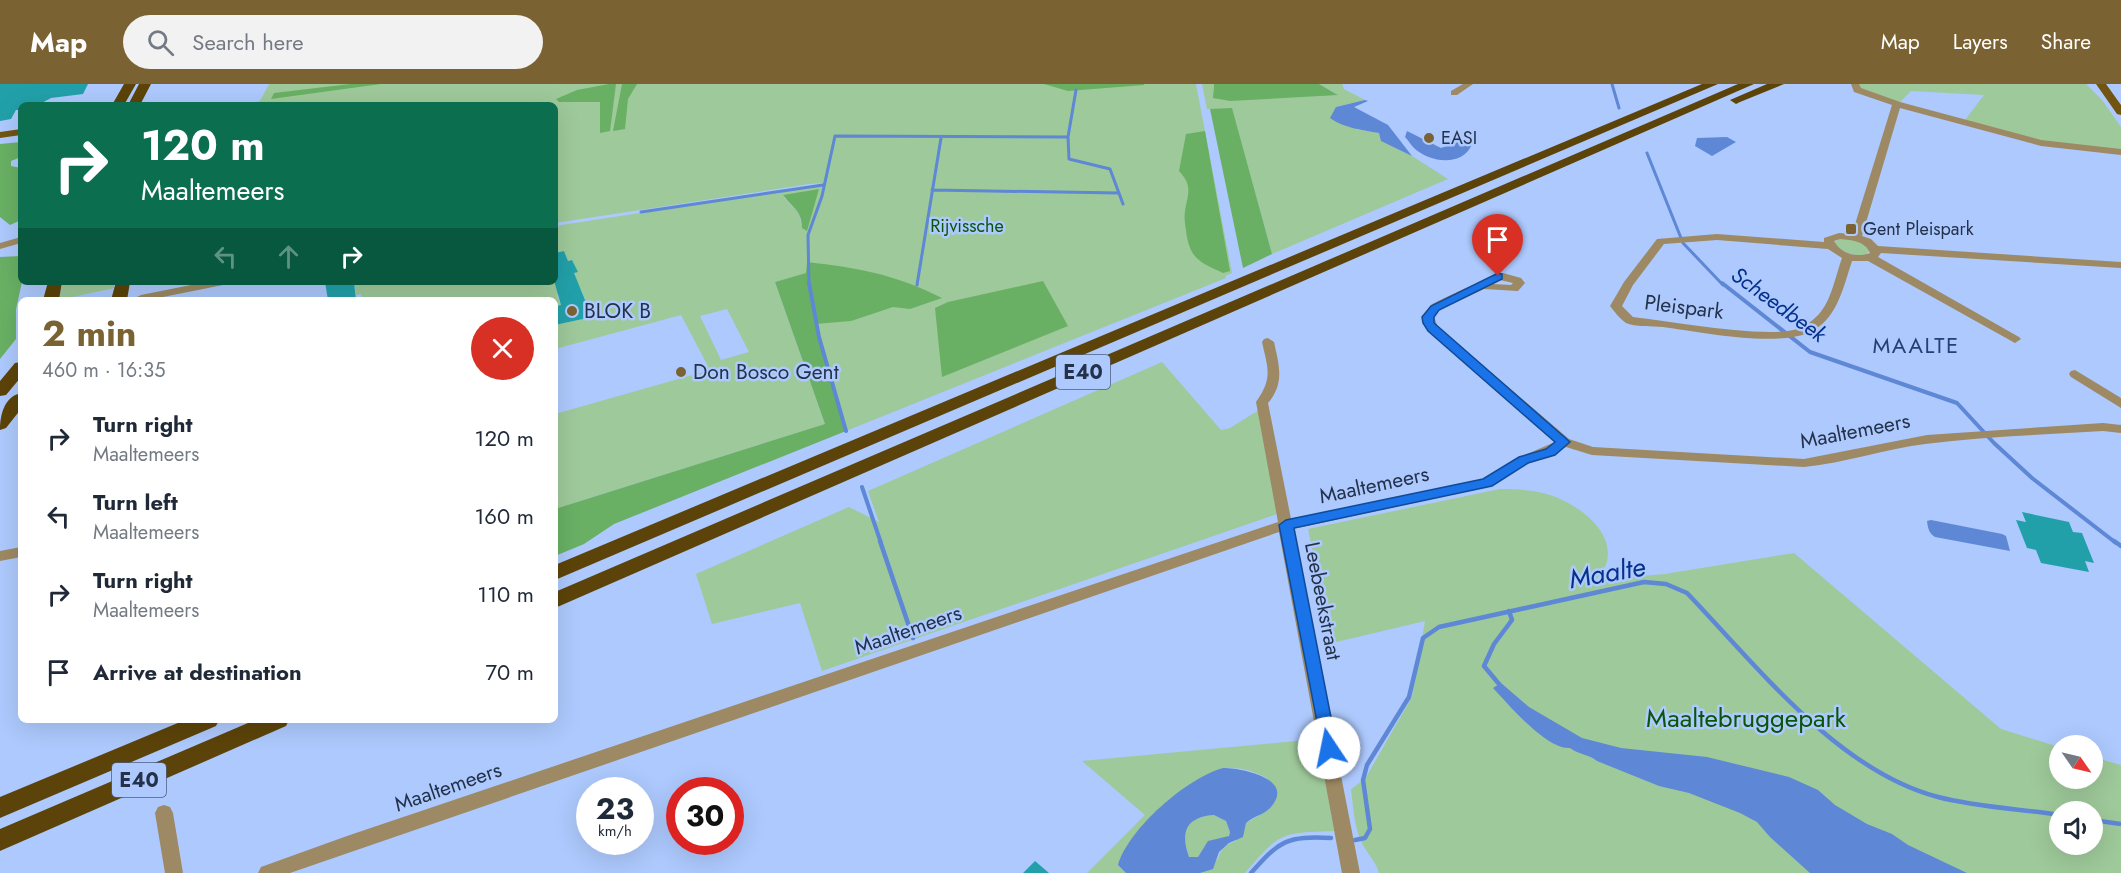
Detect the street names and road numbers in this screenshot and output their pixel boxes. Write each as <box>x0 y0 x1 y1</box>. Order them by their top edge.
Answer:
street label: Pleispark <box>1643 287 1726 327</box>
road number: E40 <box>1056 355 1110 389</box>
street label: Maaltemeers <box>1797 406 1913 456</box>
street label: Maaltemeers <box>1316 459 1432 511</box>
street label: Leebeekstraat <box>1297 539 1349 663</box>
street label: Maaltemeers <box>850 598 966 662</box>
street label: Maaltemeers <box>390 755 506 819</box>
road number: E40 <box>112 763 166 797</box>

